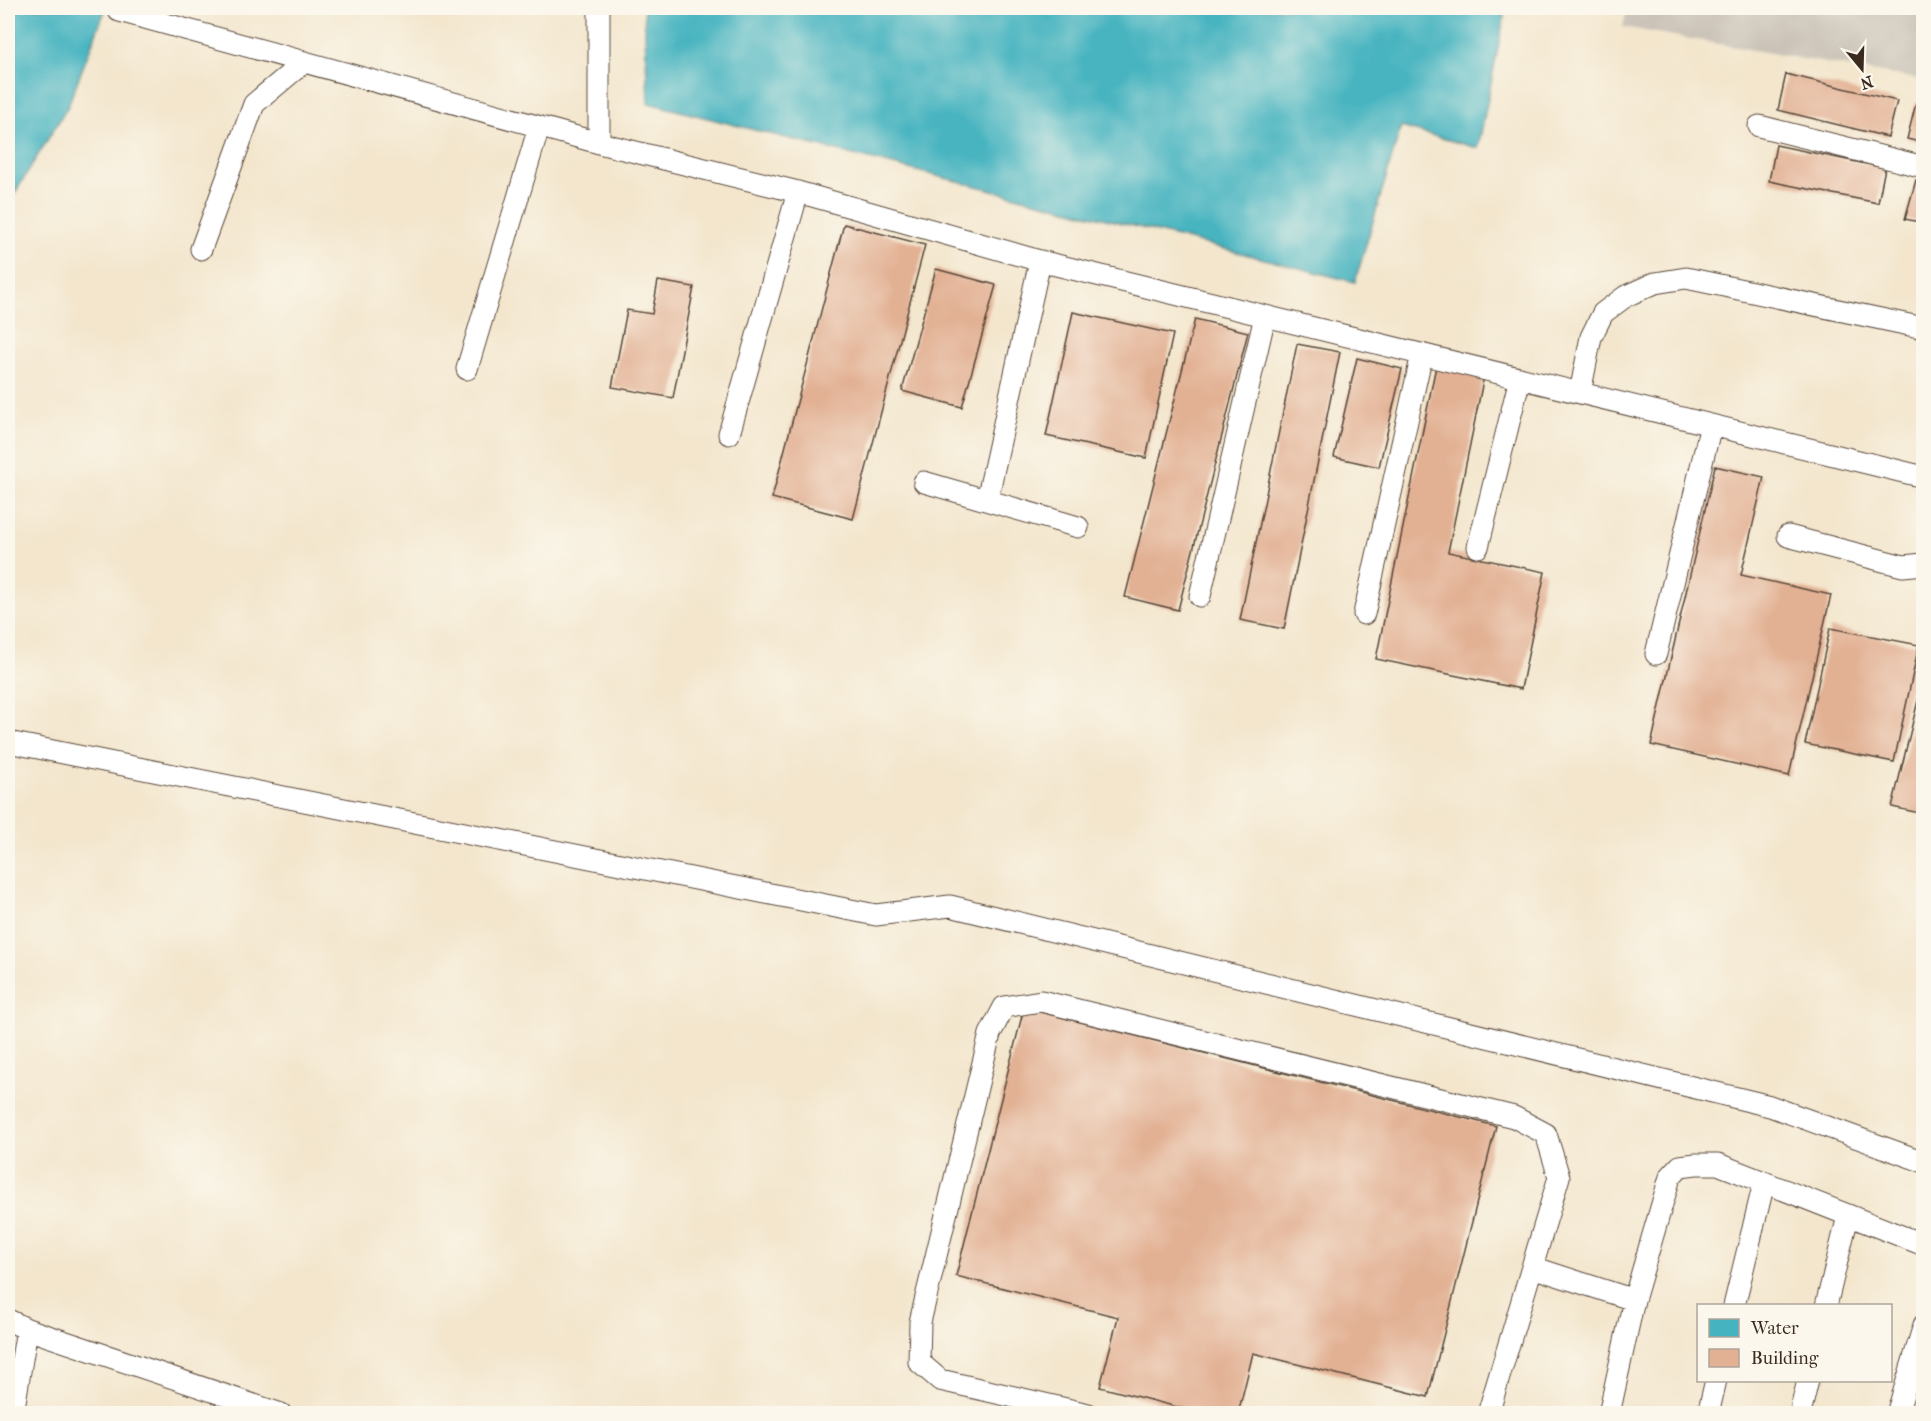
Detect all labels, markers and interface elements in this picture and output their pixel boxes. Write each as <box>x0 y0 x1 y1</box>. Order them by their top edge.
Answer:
north arrow <box>1832 39 1892 99</box>
text: N <box>1857 72 1876 94</box>
legend <box>1697 1304 1892 1382</box>
text: Water <box>1750 1318 1799 1339</box>
text: Building <box>1751 1348 1819 1369</box>

